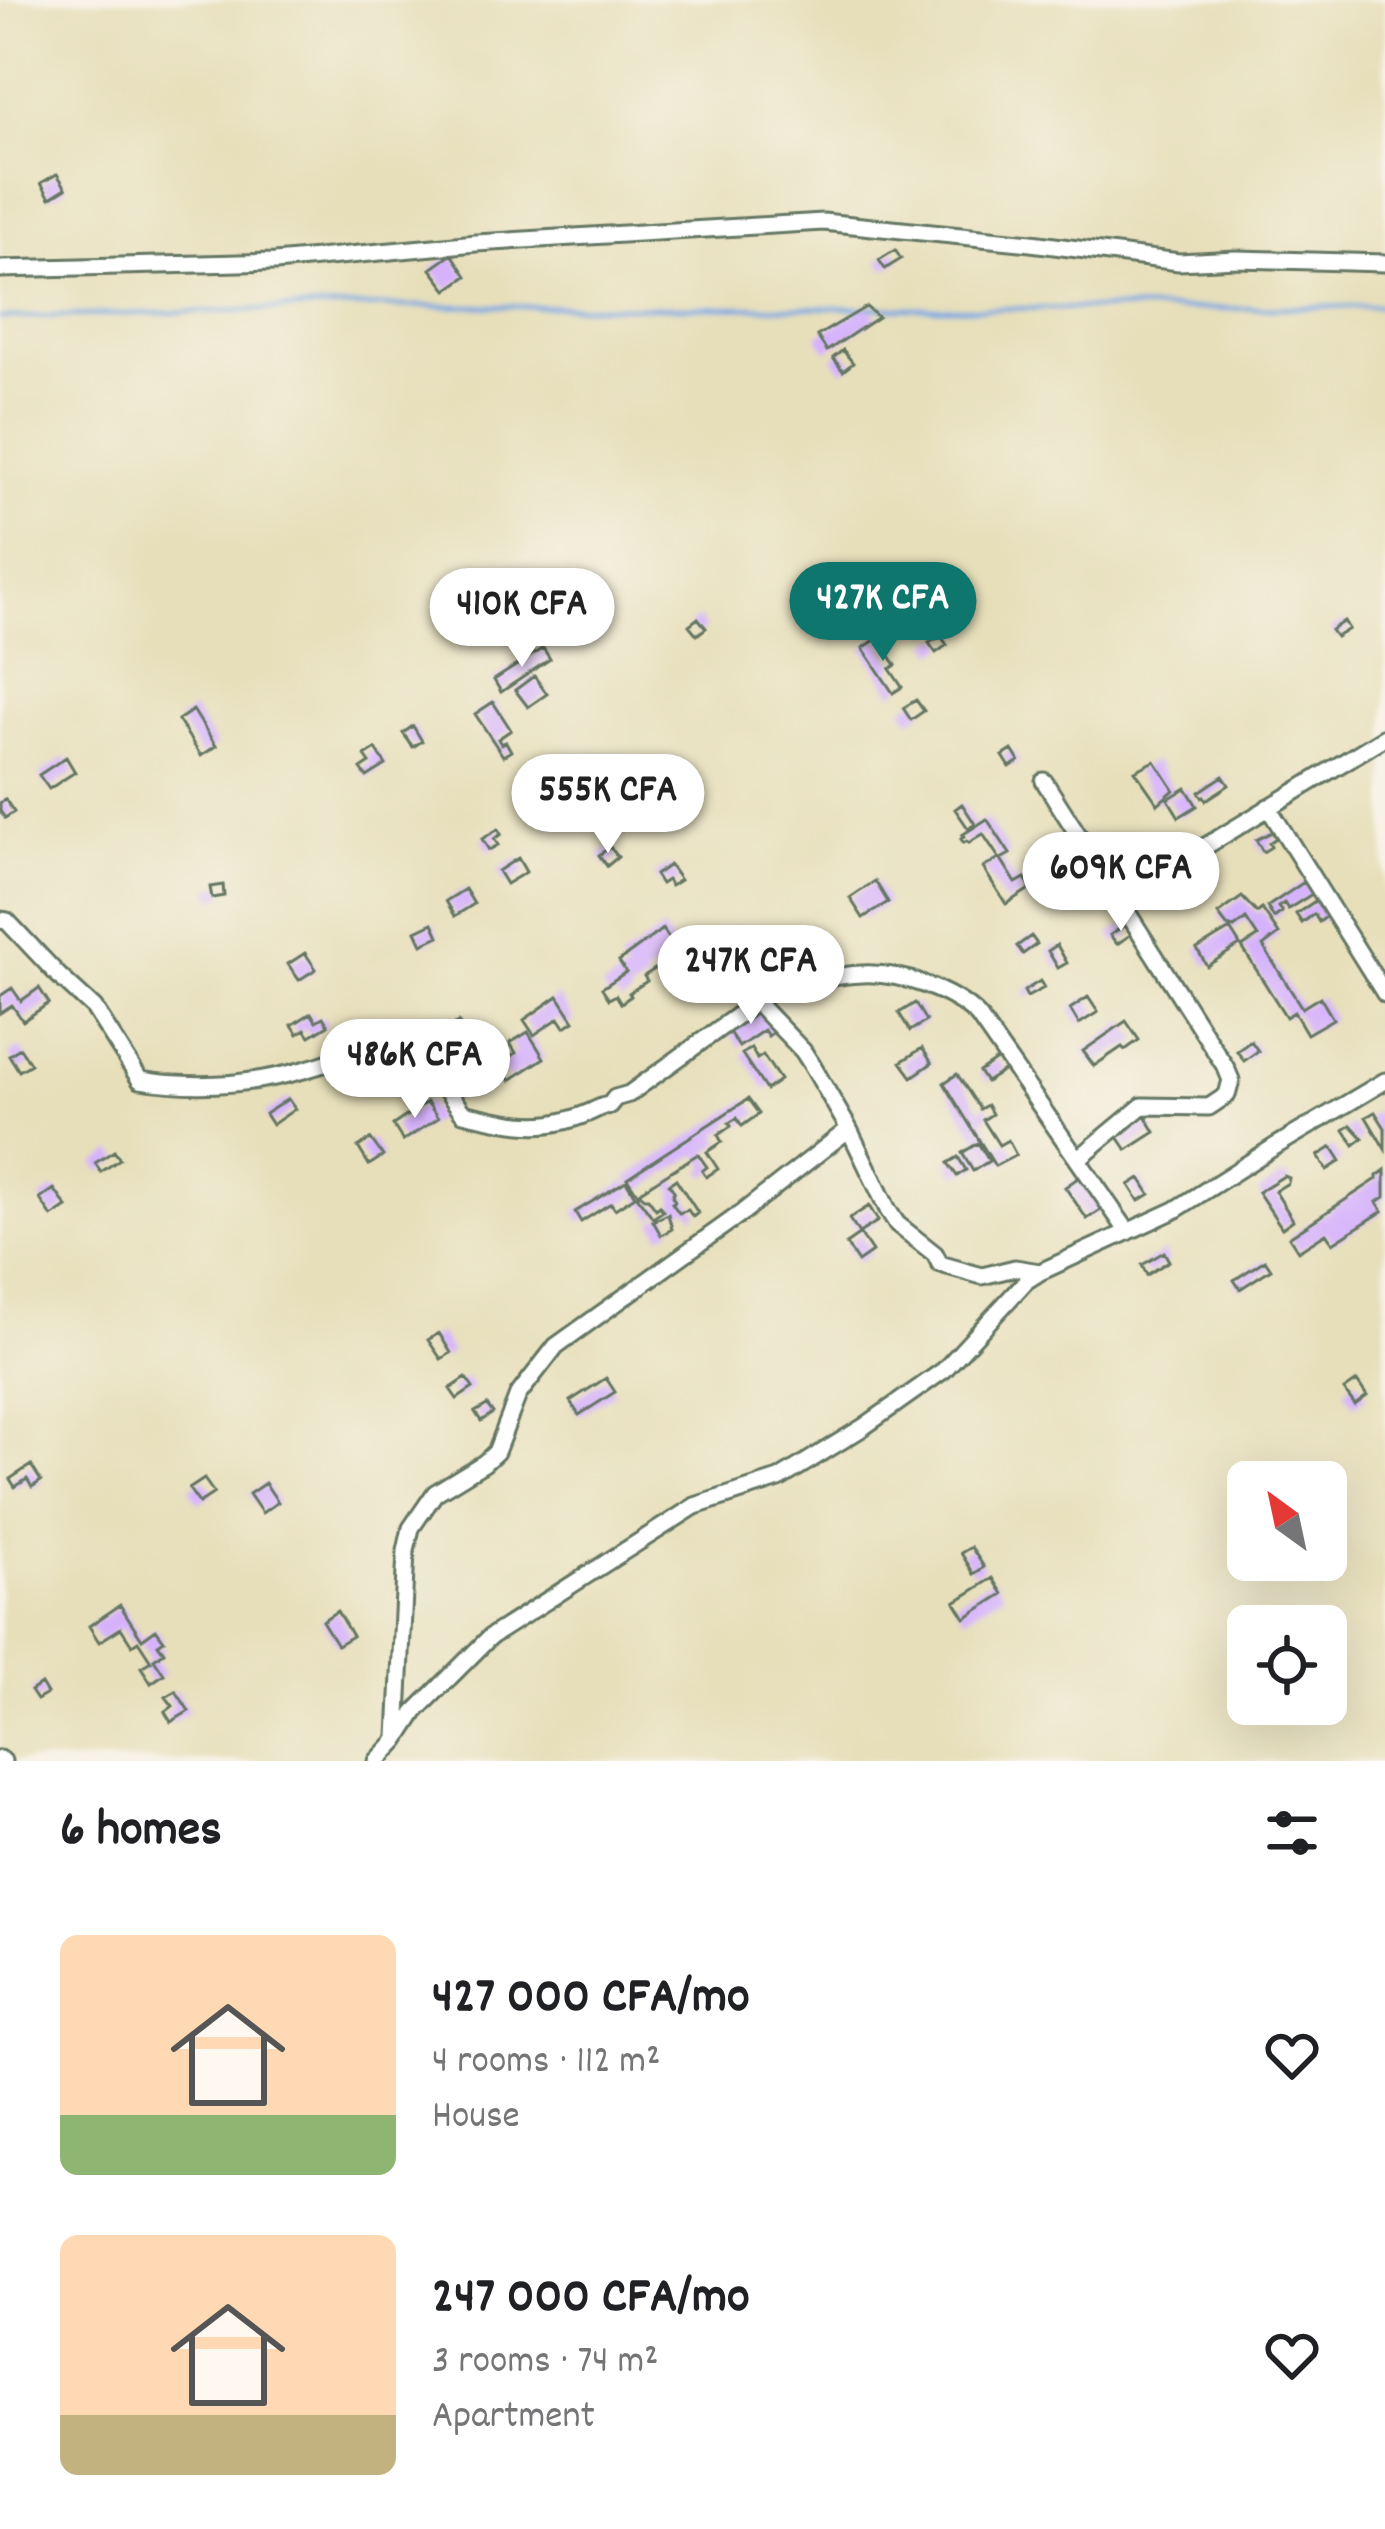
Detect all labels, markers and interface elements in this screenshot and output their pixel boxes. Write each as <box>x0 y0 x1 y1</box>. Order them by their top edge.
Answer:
pin: 427K CFA <box>759 562 1007 664</box>
pin: 410K CFA <box>398 568 646 670</box>
text: 427K CFA <box>816 573 950 628</box>
text: 410K CFA <box>457 579 587 634</box>
pin: 555K CFA <box>484 754 732 856</box>
text: 555K CFA <box>538 765 678 820</box>
pin: 609K CFA <box>997 832 1245 934</box>
text: 609K CFA <box>1049 843 1193 898</box>
pin: 247K CFA <box>627 925 875 1027</box>
text: 247K CFA <box>684 936 818 991</box>
pin: 486K CFA <box>291 1019 539 1121</box>
text: 486K CFA <box>347 1030 483 1085</box>
north arrow <box>1227 1461 1347 1581</box>
map controls <box>1227 1461 1347 1725</box>
button: locate <box>1227 1605 1347 1725</box>
text: 6 homes <box>60 1797 222 1869</box>
icon: filters <box>1259 1800 1325 1866</box>
text: 427 000 CFA/mo <box>432 1964 750 2036</box>
icon: home <box>156 1983 300 2127</box>
icon: heart <box>1259 2022 1325 2088</box>
text: 4 rooms · 112 m² <box>432 2036 660 2091</box>
text: House <box>432 2091 520 2146</box>
text: 247 000 CFA/mo <box>432 2264 750 2336</box>
icon: home <box>156 2283 300 2427</box>
icon: heart <box>1259 2322 1325 2388</box>
text: 3 rooms · 74 m² <box>432 2336 658 2391</box>
text: Apartment <box>432 2391 595 2446</box>

